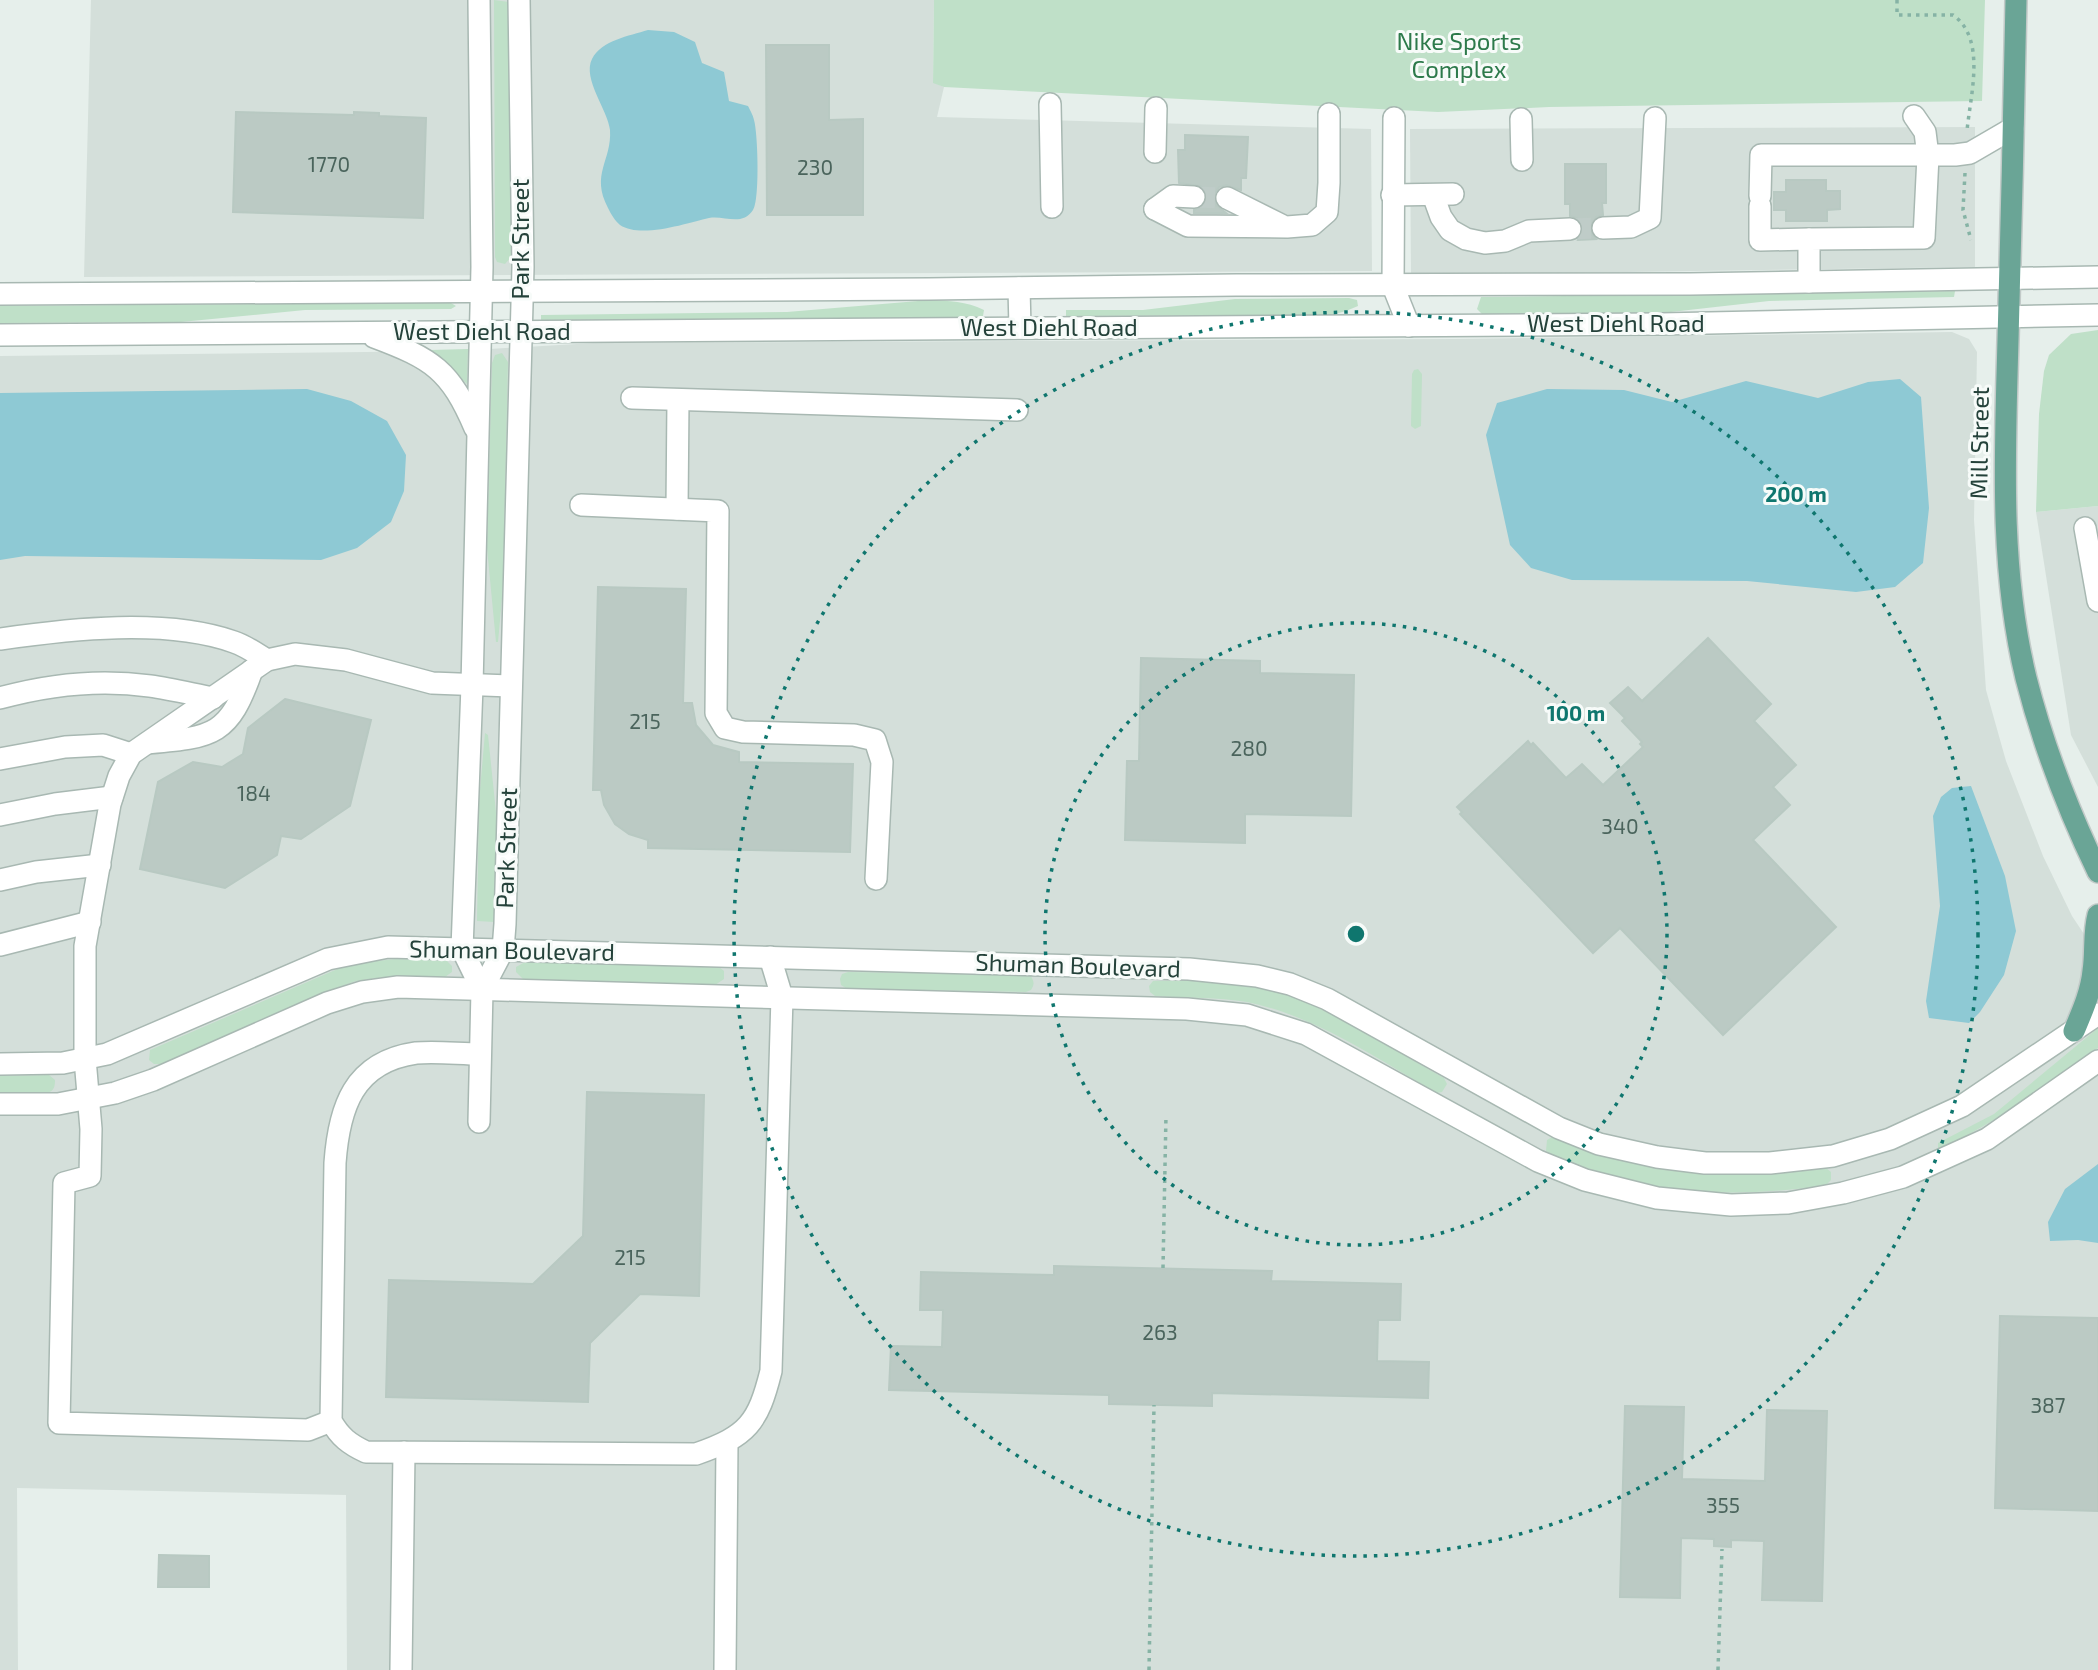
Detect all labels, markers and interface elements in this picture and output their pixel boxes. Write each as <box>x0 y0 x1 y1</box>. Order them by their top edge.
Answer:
park label: Nike Sports Complex <box>1397 26 1521 83</box>
house number: 1770 <box>308 151 350 176</box>
house number: 230 <box>797 154 833 179</box>
street label: Park Street <box>505 179 534 299</box>
street label: West Diehl Road <box>1527 308 1705 337</box>
street label: West Diehl Road <box>960 312 1138 341</box>
street label: West Diehl Road <box>393 316 571 345</box>
street label: Mill Street <box>1963 386 1994 500</box>
text: 200 m <box>1765 481 1827 506</box>
text: 100 m <box>1547 700 1605 725</box>
house number: 215 <box>629 708 661 733</box>
house number: 280 <box>1230 735 1268 760</box>
house number: 184 <box>237 780 271 805</box>
street label: Park Street <box>489 787 522 909</box>
house number: 340 <box>1601 813 1639 838</box>
centre of rings <box>1344 922 1368 946</box>
street label: Shuman Boulevard <box>409 933 615 966</box>
street label: Shuman Boulevard <box>975 946 1181 983</box>
house number: 215 <box>614 1244 646 1269</box>
house number: 263 <box>1142 1319 1178 1344</box>
house number: 387 <box>2030 1392 2066 1417</box>
house number: 355 <box>1706 1492 1740 1517</box>

